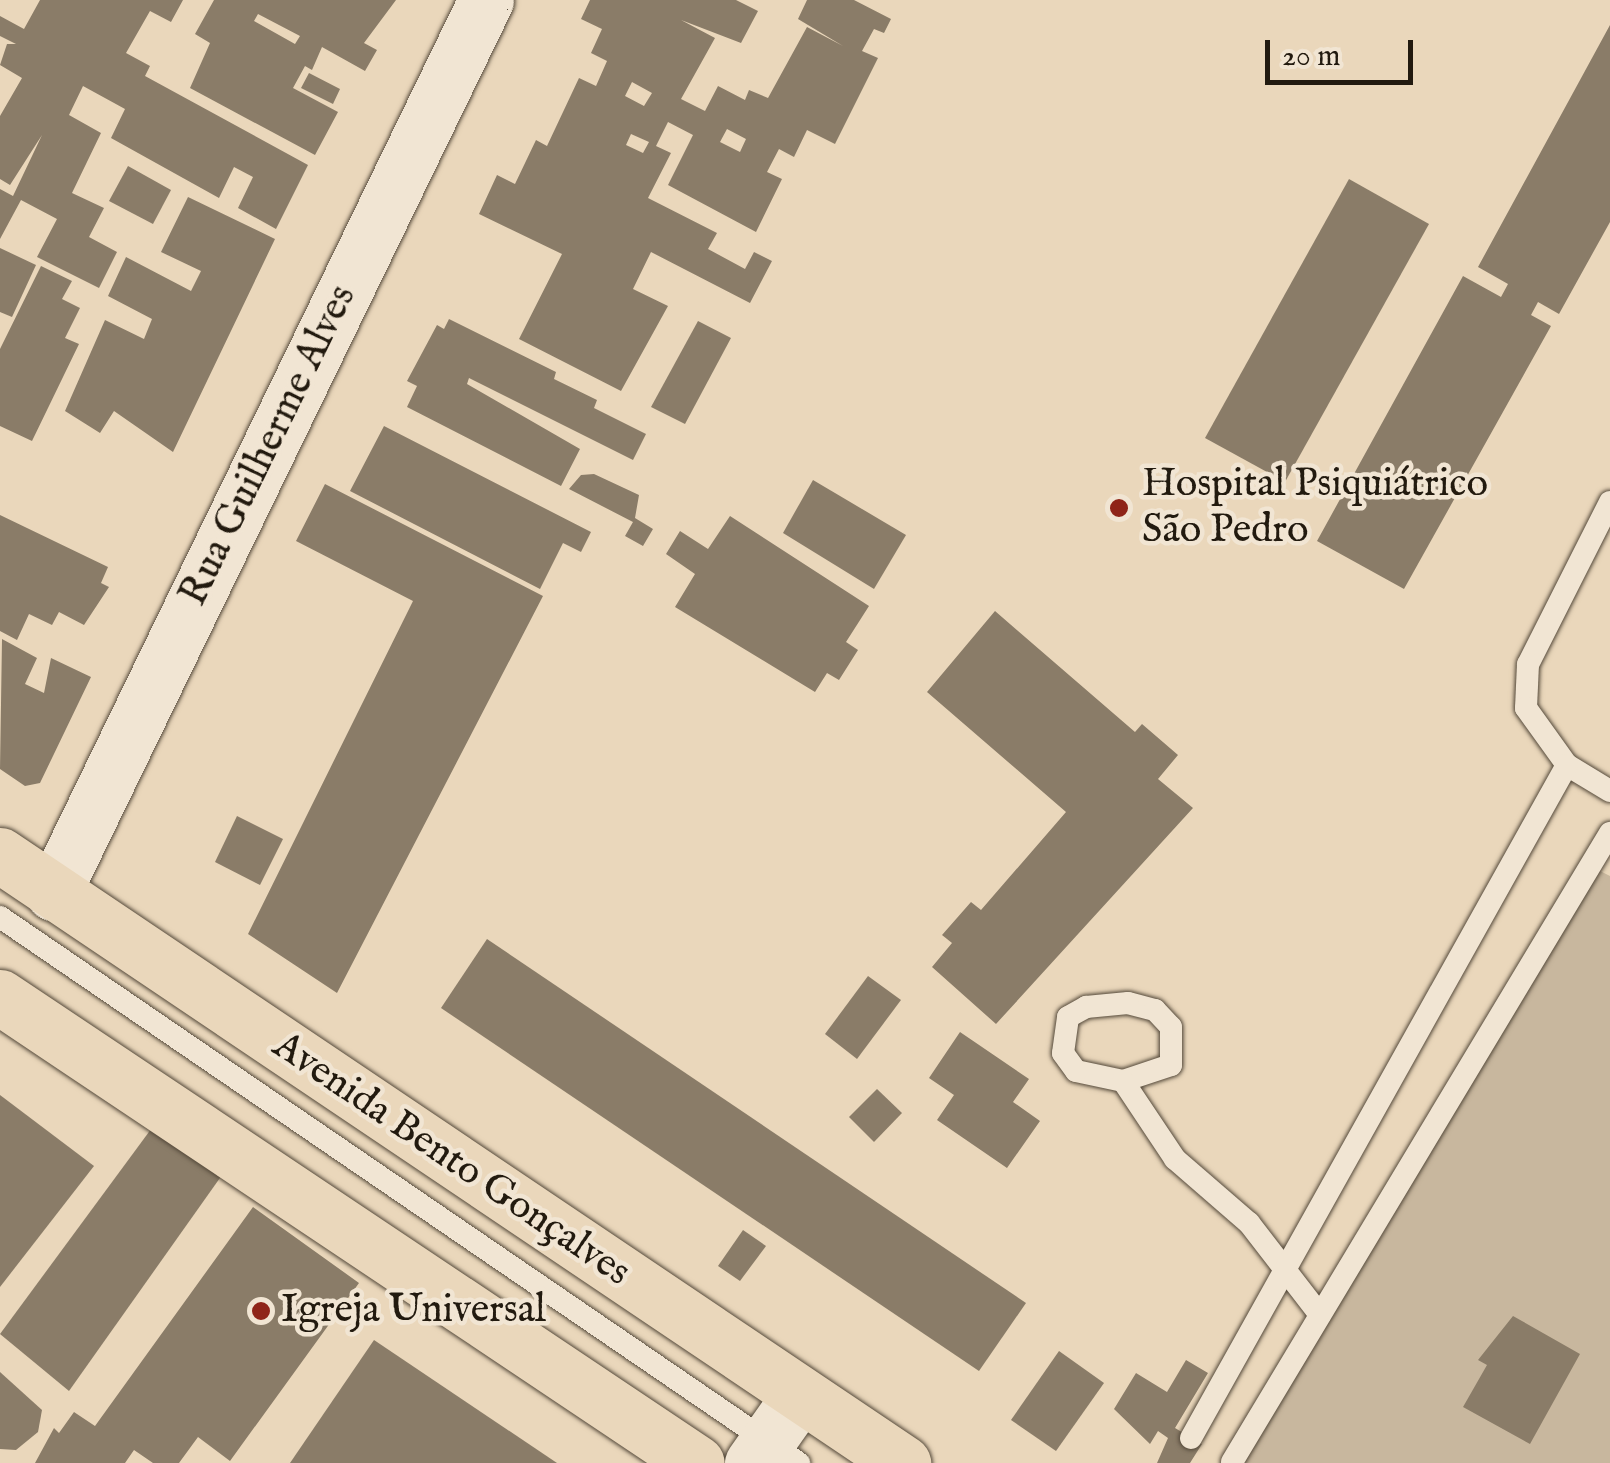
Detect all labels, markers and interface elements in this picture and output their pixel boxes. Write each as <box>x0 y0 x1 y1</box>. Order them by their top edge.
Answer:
scale bar <box>1270 20 1418 82</box>
text: 20 m <box>1282 38 1341 76</box>
street label: Rua Guilherme Alves <box>171 278 367 614</box>
place label: Hospital Psiquiátrico São Pedro <box>1142 461 1488 555</box>
marker: Hospital Psiquiátrico São Pedro <box>1106 495 1132 521</box>
street label: Avenida Bento Gonçalves <box>263 1023 639 1297</box>
place label: Igreja Universal <box>281 1287 546 1335</box>
marker: Igreja Universal <box>250 1300 272 1322</box>

